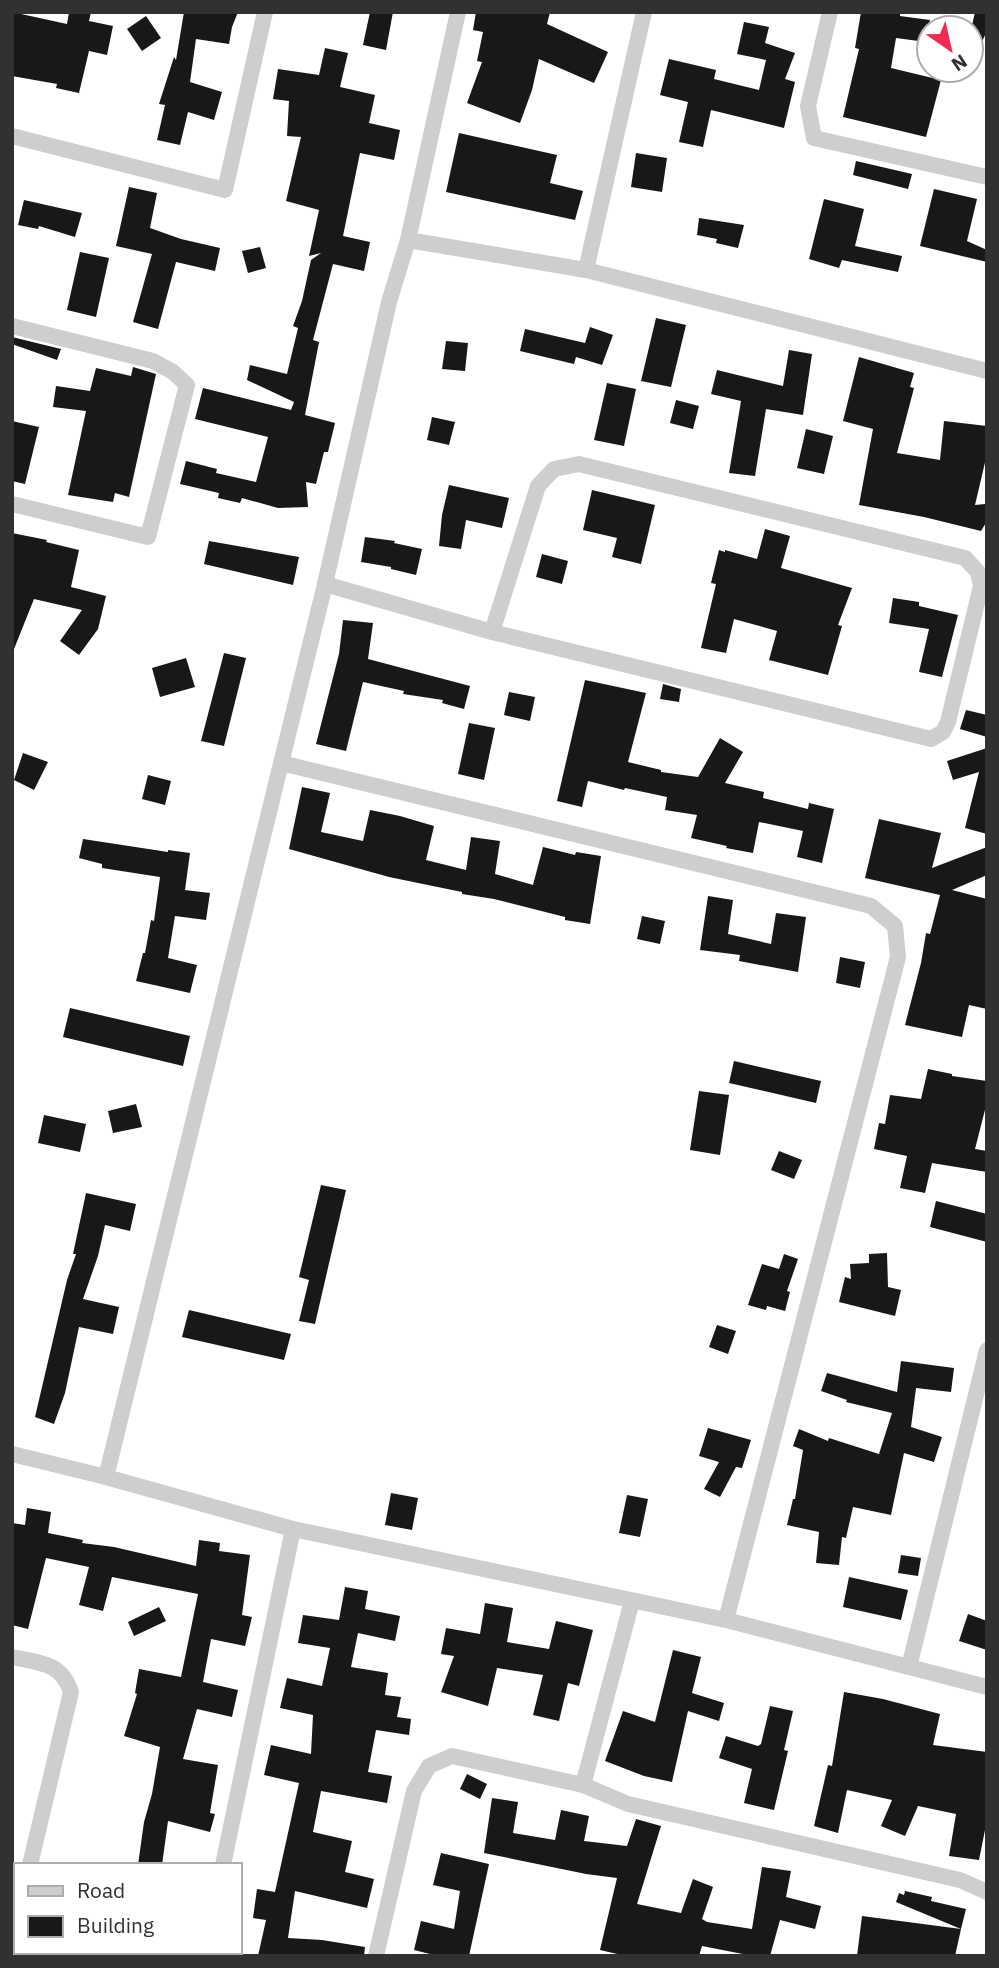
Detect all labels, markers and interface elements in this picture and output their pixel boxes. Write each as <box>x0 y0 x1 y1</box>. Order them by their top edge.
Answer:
north arrow <box>915 14 985 84</box>
text: N <box>947 49 972 77</box>
legend <box>14 1863 242 1954</box>
text: Road <box>77 1876 125 1904</box>
text: Building <box>77 1911 154 1939</box>

